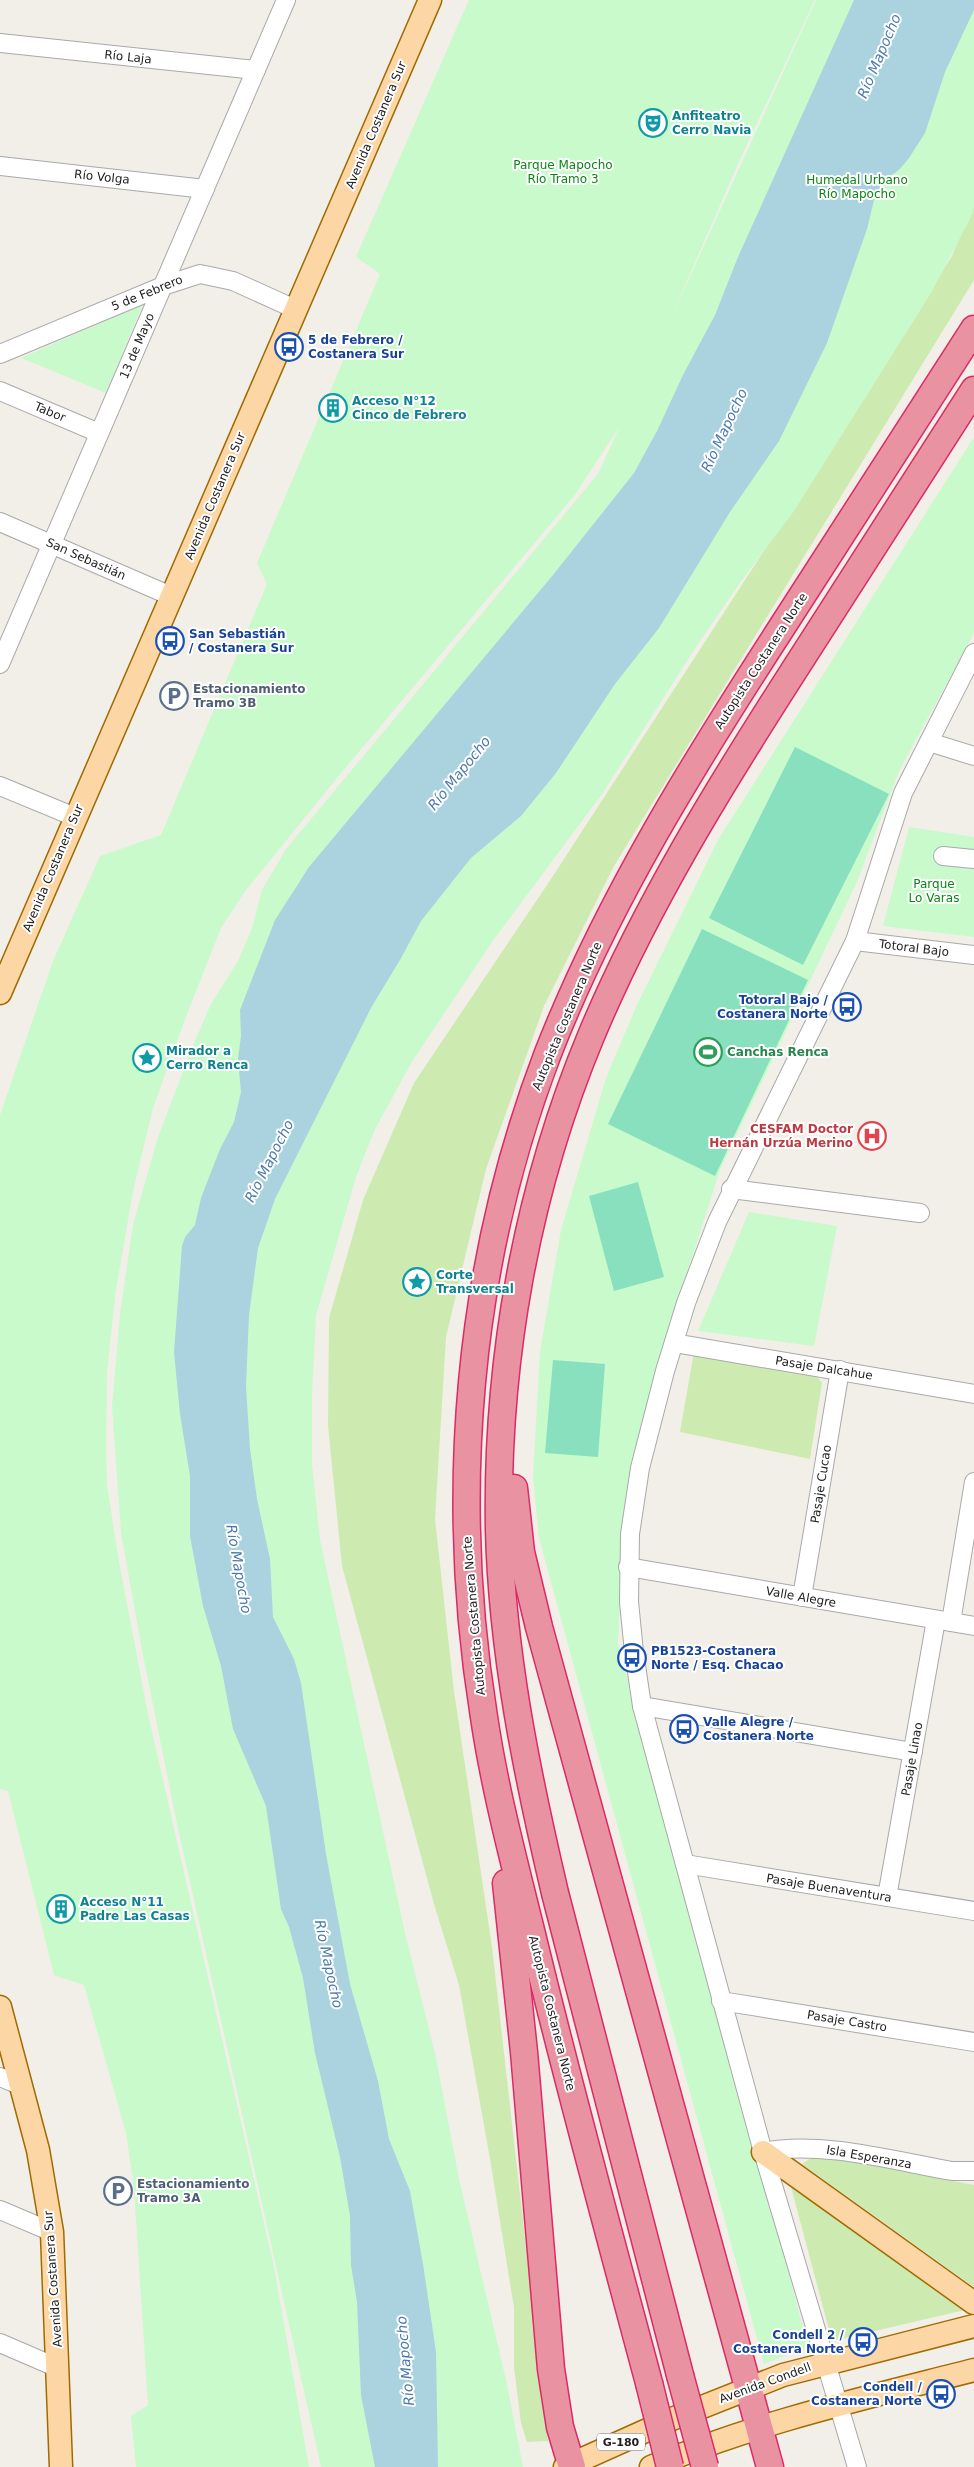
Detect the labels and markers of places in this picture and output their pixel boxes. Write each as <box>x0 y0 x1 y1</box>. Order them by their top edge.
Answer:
theatre icon: Anfiteatro Cerro Navia <box>638 108 668 138</box>
place label: Anfiteatro Cerro Navia <box>672 109 751 137</box>
bus stop icon: 5 de Febrero / Costanera Sur <box>274 332 304 362</box>
place label: 5 de Febrero / Costanera Sur <box>308 333 404 361</box>
building icon: Acceso N°12 Cinco de Febrero <box>318 393 348 423</box>
place label: Acceso N°12 Cinco de Febrero <box>352 394 467 422</box>
bus stop icon: San Sebastián / Costanera Sur <box>155 626 185 656</box>
place label: San Sebastián / Costanera Sur <box>189 627 294 655</box>
parking icon: Estacionamiento Tramo 3B <box>159 681 189 711</box>
place label: Estacionamiento Tramo 3B <box>193 682 306 710</box>
bus stop icon: Totoral Bajo / Costanera Norte <box>832 992 862 1022</box>
place label: Totoral Bajo / Costanera Norte <box>717 993 829 1021</box>
sports icon: Canchas Renca <box>693 1037 723 1067</box>
place icon: Mirador a Cerro Renca <box>132 1043 162 1073</box>
place label: Mirador a Cerro Renca <box>166 1044 248 1072</box>
place label: Canchas Renca <box>727 1045 829 1059</box>
hospital icon: CESFAM Doctor Hernán Urzúa Merino <box>857 1121 887 1151</box>
place label: CESFAM Doctor Hernán Urzúa Merino <box>709 1122 853 1150</box>
place icon: Corte Transversal <box>402 1267 432 1297</box>
place label: Corte Transversal <box>436 1268 514 1296</box>
bus stop icon: PB1523-Costanera Norte / Esq. Chacao <box>617 1643 647 1673</box>
place label: PB1523-Costanera Norte / Esq. Chacao <box>651 1644 783 1672</box>
bus stop icon: Valle Alegre / Costanera Norte <box>669 1714 699 1744</box>
place label: Valle Alegre / Costanera Norte <box>703 1715 814 1743</box>
building icon: Acceso N°11 Padre Las Casas <box>46 1894 76 1924</box>
place label: Acceso N°11 Padre Las Casas <box>80 1895 190 1923</box>
parking icon: Estacionamiento Tramo 3A <box>103 2176 133 2206</box>
place label: Estacionamiento Tramo 3A <box>137 2177 250 2205</box>
bus stop icon: Condell 2 / Costanera Norte <box>848 2327 878 2357</box>
place label: Condell 2 / Costanera Norte <box>733 2328 845 2356</box>
bus stop icon: Condell / Costanera Norte <box>926 2379 956 2409</box>
place label: Condell / Costanera Norte <box>811 2380 923 2408</box>

